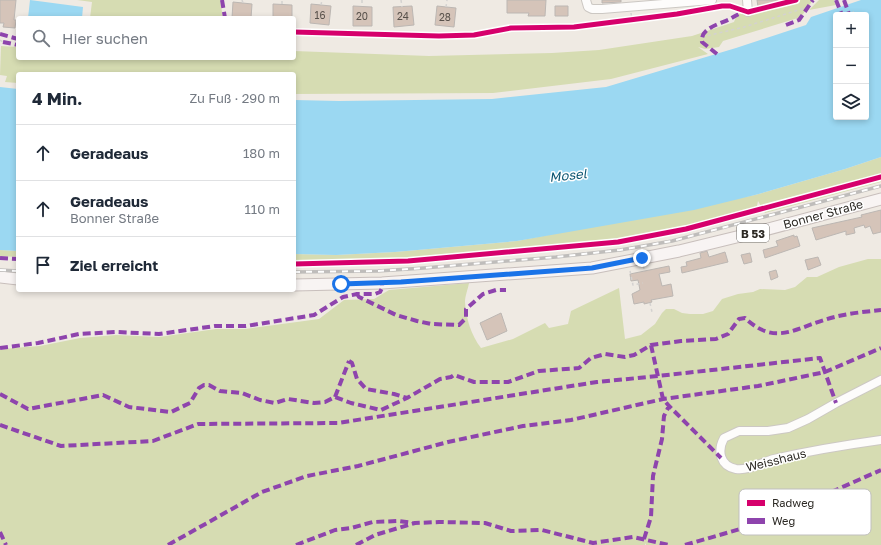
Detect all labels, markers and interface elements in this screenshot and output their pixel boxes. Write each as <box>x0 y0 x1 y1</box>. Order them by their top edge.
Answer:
house number: 16 <box>315 9 325 21</box>
house number: 20 <box>356 10 368 22</box>
house number: 24 <box>397 10 409 22</box>
house number: 28 <box>439 11 451 23</box>
map controls <box>833 12 869 120</box>
button: + <box>833 12 869 48</box>
search box <box>16 16 296 60</box>
icon: search <box>30 27 52 49</box>
text: Hier suchen <box>62 29 148 47</box>
button: − <box>833 48 869 84</box>
button: layers <box>833 84 869 120</box>
text: 4 Min. <box>32 88 82 109</box>
text: Zu Fuß · 290 m <box>190 90 280 106</box>
icon: ahead <box>32 142 54 164</box>
text: Geradeaus <box>70 144 148 162</box>
text: 180 m <box>243 145 280 161</box>
water label: Mosel <box>548 165 588 185</box>
text: Geradeaus <box>70 192 148 210</box>
street label: Bonner Straße <box>781 196 865 232</box>
icon: ahead <box>32 198 54 220</box>
text: 110 m <box>245 201 280 217</box>
text: Bonner Straße <box>70 210 159 226</box>
road number: B 53 <box>737 224 769 242</box>
route end <box>633 249 651 267</box>
icon: arrive <box>32 254 54 276</box>
text: Ziel erreicht <box>70 256 158 274</box>
route start <box>332 275 350 293</box>
street label: Weisshaus <box>744 445 808 475</box>
legend <box>739 489 871 535</box>
text: Radweg <box>772 496 814 509</box>
text: Weg <box>772 514 795 527</box>

